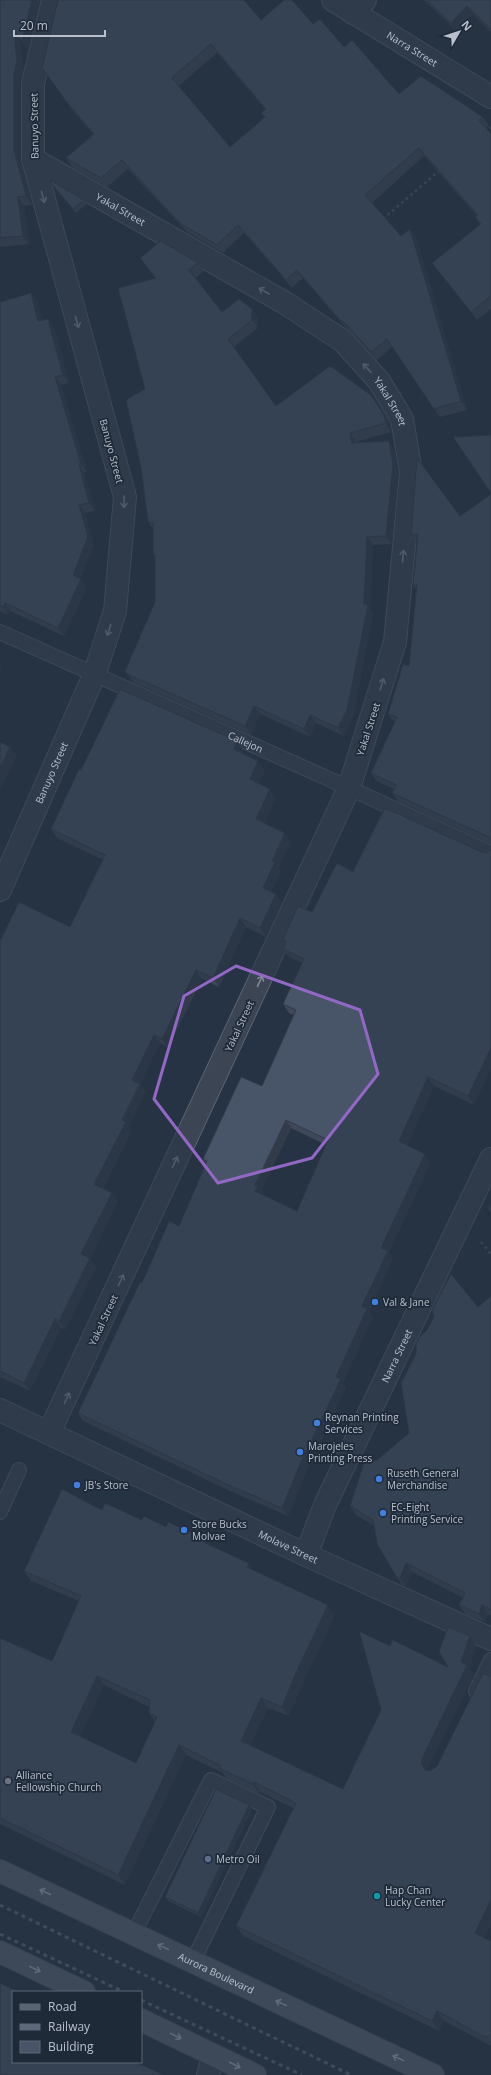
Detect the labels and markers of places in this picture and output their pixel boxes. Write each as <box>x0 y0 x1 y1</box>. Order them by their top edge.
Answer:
place label: Val & Jane <box>383 1295 430 1309</box>
marker: Val & Jane <box>370 1297 380 1307</box>
place label: Reynan Printing Services <box>325 1410 399 1436</box>
marker: Reynan Printing Services <box>312 1418 322 1428</box>
place label: Marojeles Printing Press <box>308 1439 372 1465</box>
marker: Marojeles Printing Press <box>295 1447 305 1457</box>
place label: Ruseth General Merchandise <box>387 1466 459 1492</box>
marker: Ruseth General Merchandise <box>374 1474 384 1484</box>
place label: JB's Store <box>84 1478 129 1492</box>
marker: JB's Store <box>72 1480 82 1490</box>
place label: EC-Eight Printing Service <box>391 1500 464 1526</box>
marker: EC-Eight Printing Service <box>378 1508 388 1518</box>
place label: Store Bucks Molvae <box>192 1517 247 1543</box>
marker: Store Bucks Molvae <box>179 1525 189 1535</box>
place label: Alliance Fellowship Church <box>16 1768 101 1794</box>
marker: Alliance Fellowship Church <box>3 1776 13 1786</box>
place label: Metro Oil <box>216 1852 260 1866</box>
marker: Metro Oil <box>203 1854 213 1864</box>
place label: Hap Chan Lucky Center <box>385 1883 445 1909</box>
marker: Hap Chan Lucky Center <box>372 1891 382 1901</box>

